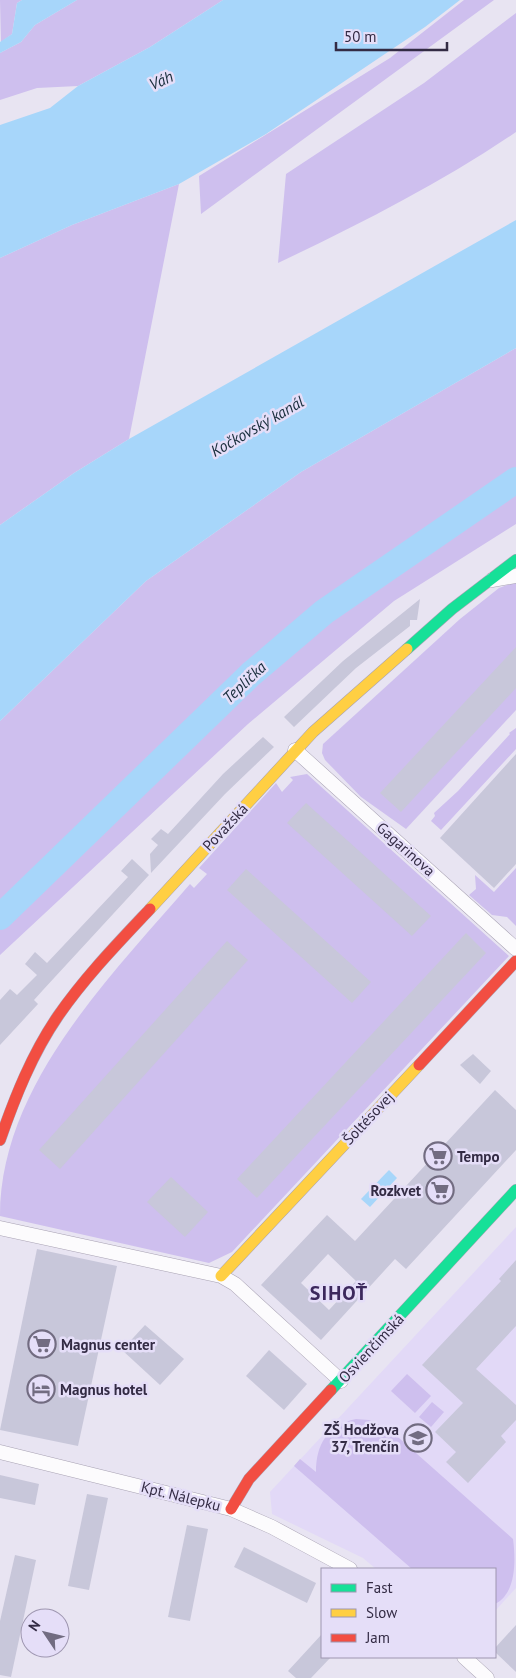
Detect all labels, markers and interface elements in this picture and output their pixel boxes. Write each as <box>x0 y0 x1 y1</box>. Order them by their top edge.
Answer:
scale bar <box>336 20 447 52</box>
text: 50 m <box>344 27 377 46</box>
water label: Váh <box>146 66 176 94</box>
water label: Kočkovský kanál <box>207 391 308 461</box>
water label: Teplička <box>218 657 270 707</box>
street label: Považská <box>198 799 252 855</box>
street label: Gagarinova <box>373 818 439 880</box>
street label: Šoltésovej <box>339 1087 397 1149</box>
supermarket icon: Tempo <box>423 1141 453 1171</box>
place label: Tempo <box>457 1147 499 1166</box>
supermarket icon: Rozkvet <box>425 1175 455 1205</box>
place label: Rozkvet <box>370 1181 422 1200</box>
district label: SIHOŤ <box>310 1280 368 1306</box>
street label: Osvienčimská <box>334 1310 408 1386</box>
supermarket icon: Magnus center <box>27 1329 57 1359</box>
place label: Magnus center <box>61 1335 156 1354</box>
hotel icon: Magnus hotel <box>26 1374 56 1404</box>
place label: Magnus hotel <box>60 1380 148 1399</box>
place label: ZŠ Hodžova 37, Trenčín <box>324 1420 399 1456</box>
school or university icon: ZŠ Hodžova 37, Trenčín <box>403 1423 433 1453</box>
street label: Kpt. Nálepku <box>139 1477 223 1515</box>
legend <box>321 1568 496 1658</box>
text: Fast <box>366 1578 393 1597</box>
text: Slow <box>366 1603 397 1622</box>
north arrow <box>20 1608 70 1658</box>
text: N <box>24 1617 44 1634</box>
text: Jam <box>365 1628 390 1647</box>

